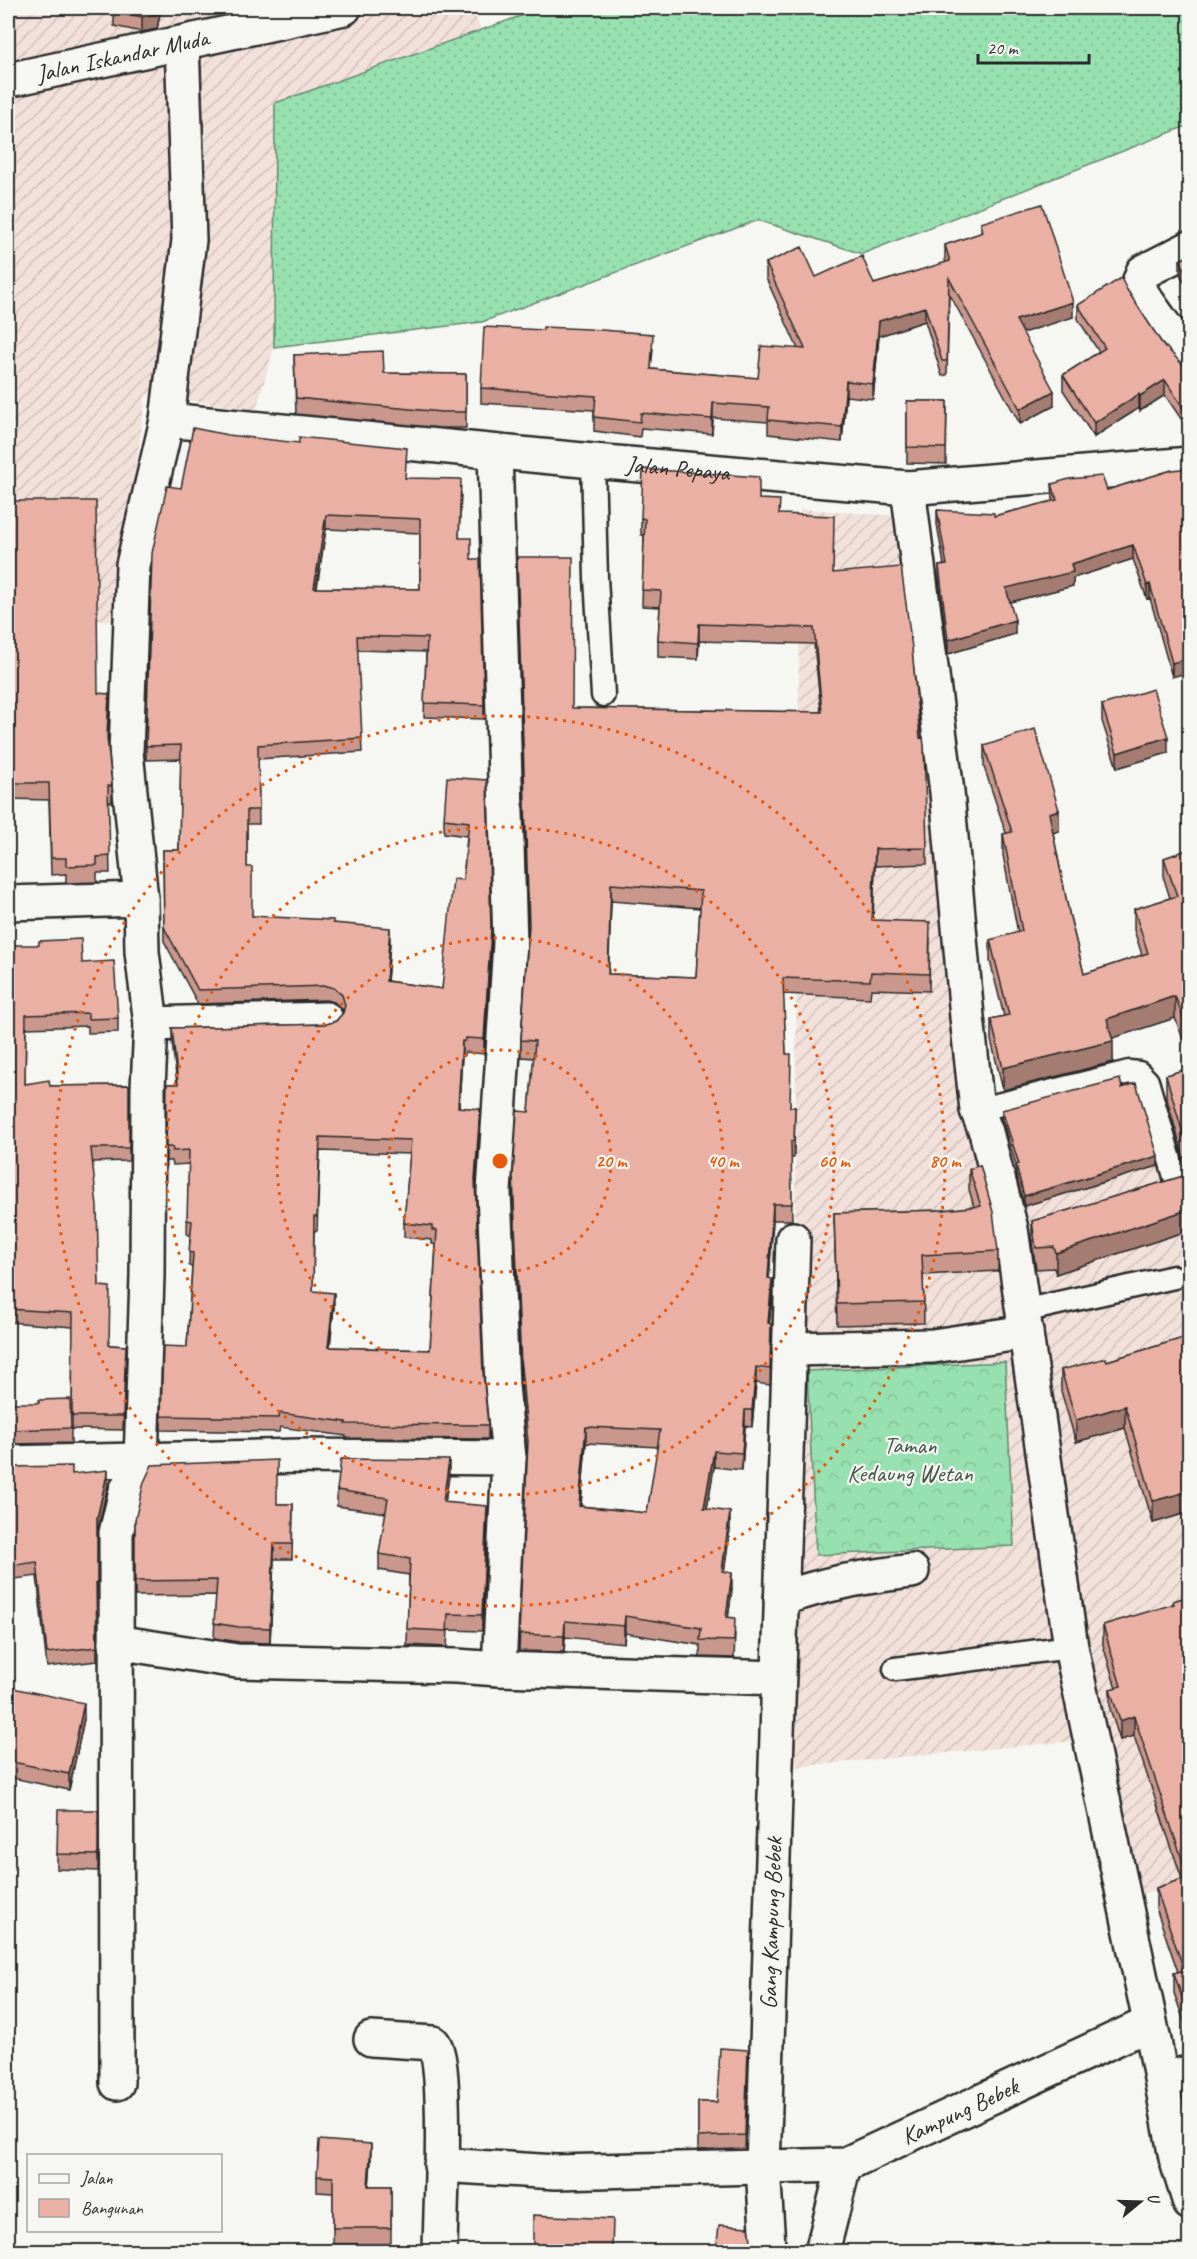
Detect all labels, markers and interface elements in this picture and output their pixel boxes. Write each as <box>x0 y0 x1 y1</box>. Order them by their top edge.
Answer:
street label: Jalan Iskandar Muda <box>33 22 213 89</box>
scale bar <box>978 27 1089 65</box>
text: 20 m <box>987 37 1020 59</box>
street label: Jalan Pepaya <box>624 449 732 488</box>
text: 20 m <box>596 1150 628 1172</box>
text: 40 m <box>708 1150 740 1172</box>
text: 60 m <box>818 1150 851 1172</box>
text: 80 m <box>930 1150 962 1172</box>
centre of rings <box>490 1151 510 1171</box>
park label: Taman Kedaung Wetan <box>847 1430 973 1488</box>
street label: Gang Kampung Bebek <box>753 1835 789 2010</box>
street label: Kampung Bebek <box>897 2070 1025 2151</box>
legend <box>27 2154 222 2232</box>
text: Jalan <box>80 2167 113 2189</box>
north arrow <box>1110 2172 1170 2232</box>
text: U <box>1143 2191 1165 2207</box>
text: Bangunan <box>81 2197 144 2219</box>

